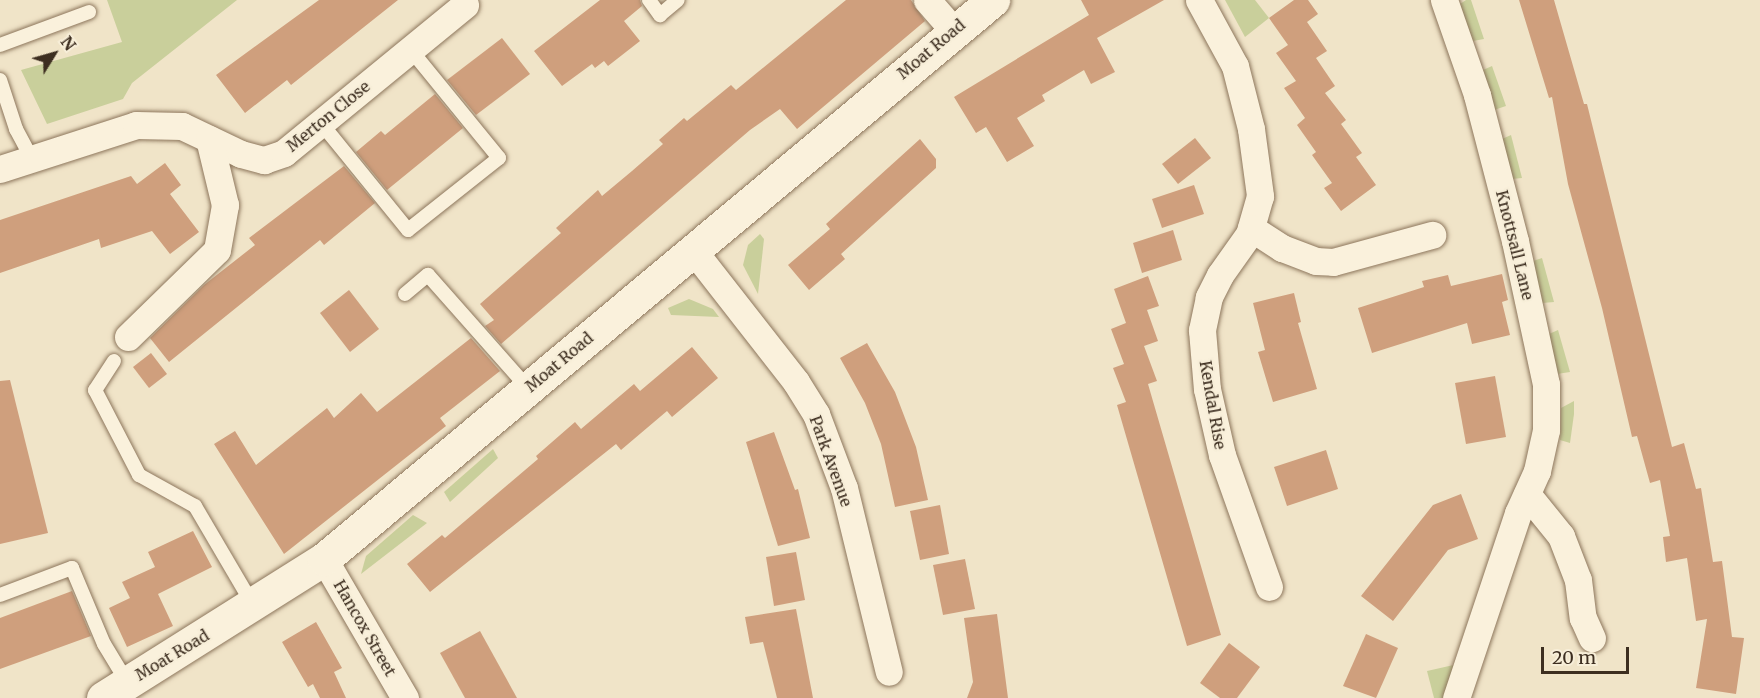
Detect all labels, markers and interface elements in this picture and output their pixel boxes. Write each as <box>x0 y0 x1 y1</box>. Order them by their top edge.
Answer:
street label: Moat Road <box>893 15 969 83</box>
north arrow <box>24 24 84 84</box>
text: N <box>57 32 80 54</box>
street label: Merton Close <box>282 76 374 156</box>
street label: Knottsall Lane <box>1492 188 1538 302</box>
street label: Moat Road <box>521 328 597 396</box>
street label: Kendal Rise <box>1196 359 1230 451</box>
street label: Park Avenue <box>806 413 856 509</box>
street label: Hancox Street <box>330 576 400 680</box>
street label: Moat Road <box>132 626 212 684</box>
scale bar <box>1544 635 1632 673</box>
text: 20 m <box>1552 646 1596 669</box>

